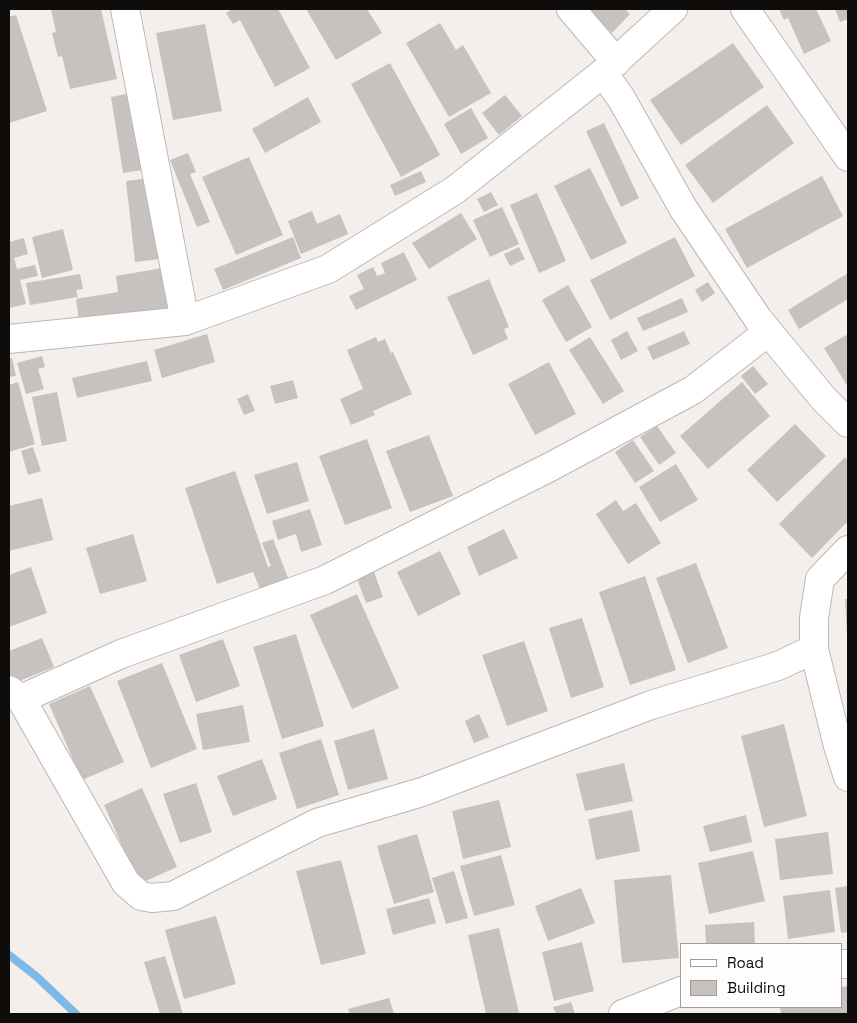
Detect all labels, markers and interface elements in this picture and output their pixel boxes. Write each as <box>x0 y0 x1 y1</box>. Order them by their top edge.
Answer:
legend <box>680 943 842 1008</box>
text: Road <box>727 953 764 972</box>
text: Building <box>727 978 786 997</box>

